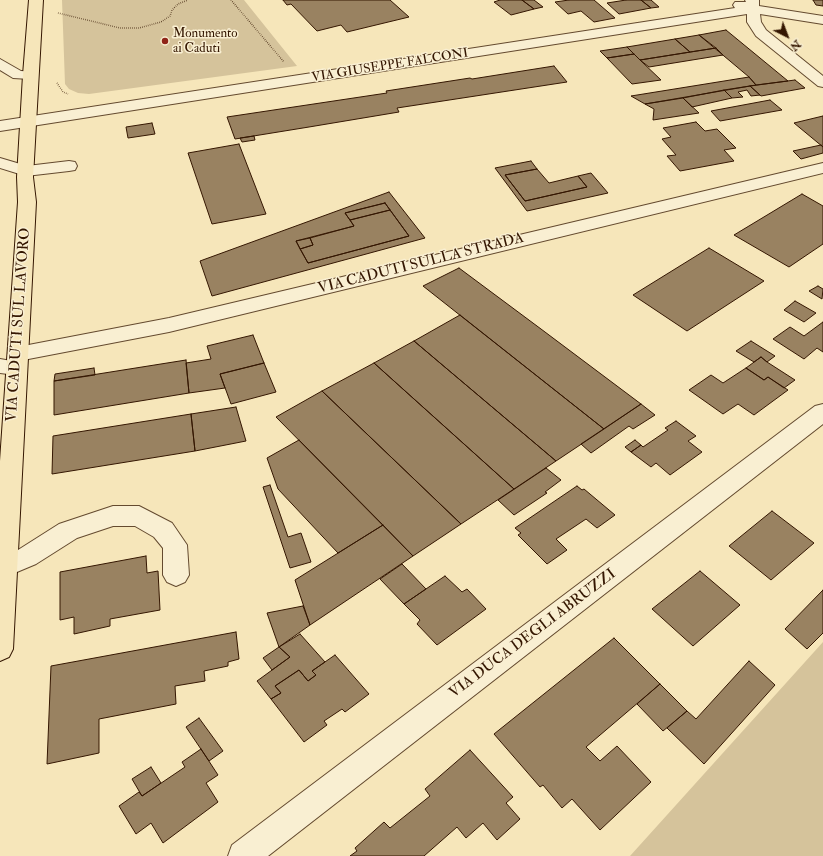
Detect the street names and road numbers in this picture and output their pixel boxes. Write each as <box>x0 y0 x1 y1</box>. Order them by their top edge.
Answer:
street label: VIA GIUSEPPE FALCONI <box>310 46 470 86</box>
street label: VIA CADUTI SUL LAVORO <box>3 227 35 423</box>
street label: VIA CADUTI SULLA STRADA <box>316 230 526 298</box>
street label: VIA DUCA DEGLI ABRUZZI <box>446 565 620 703</box>

